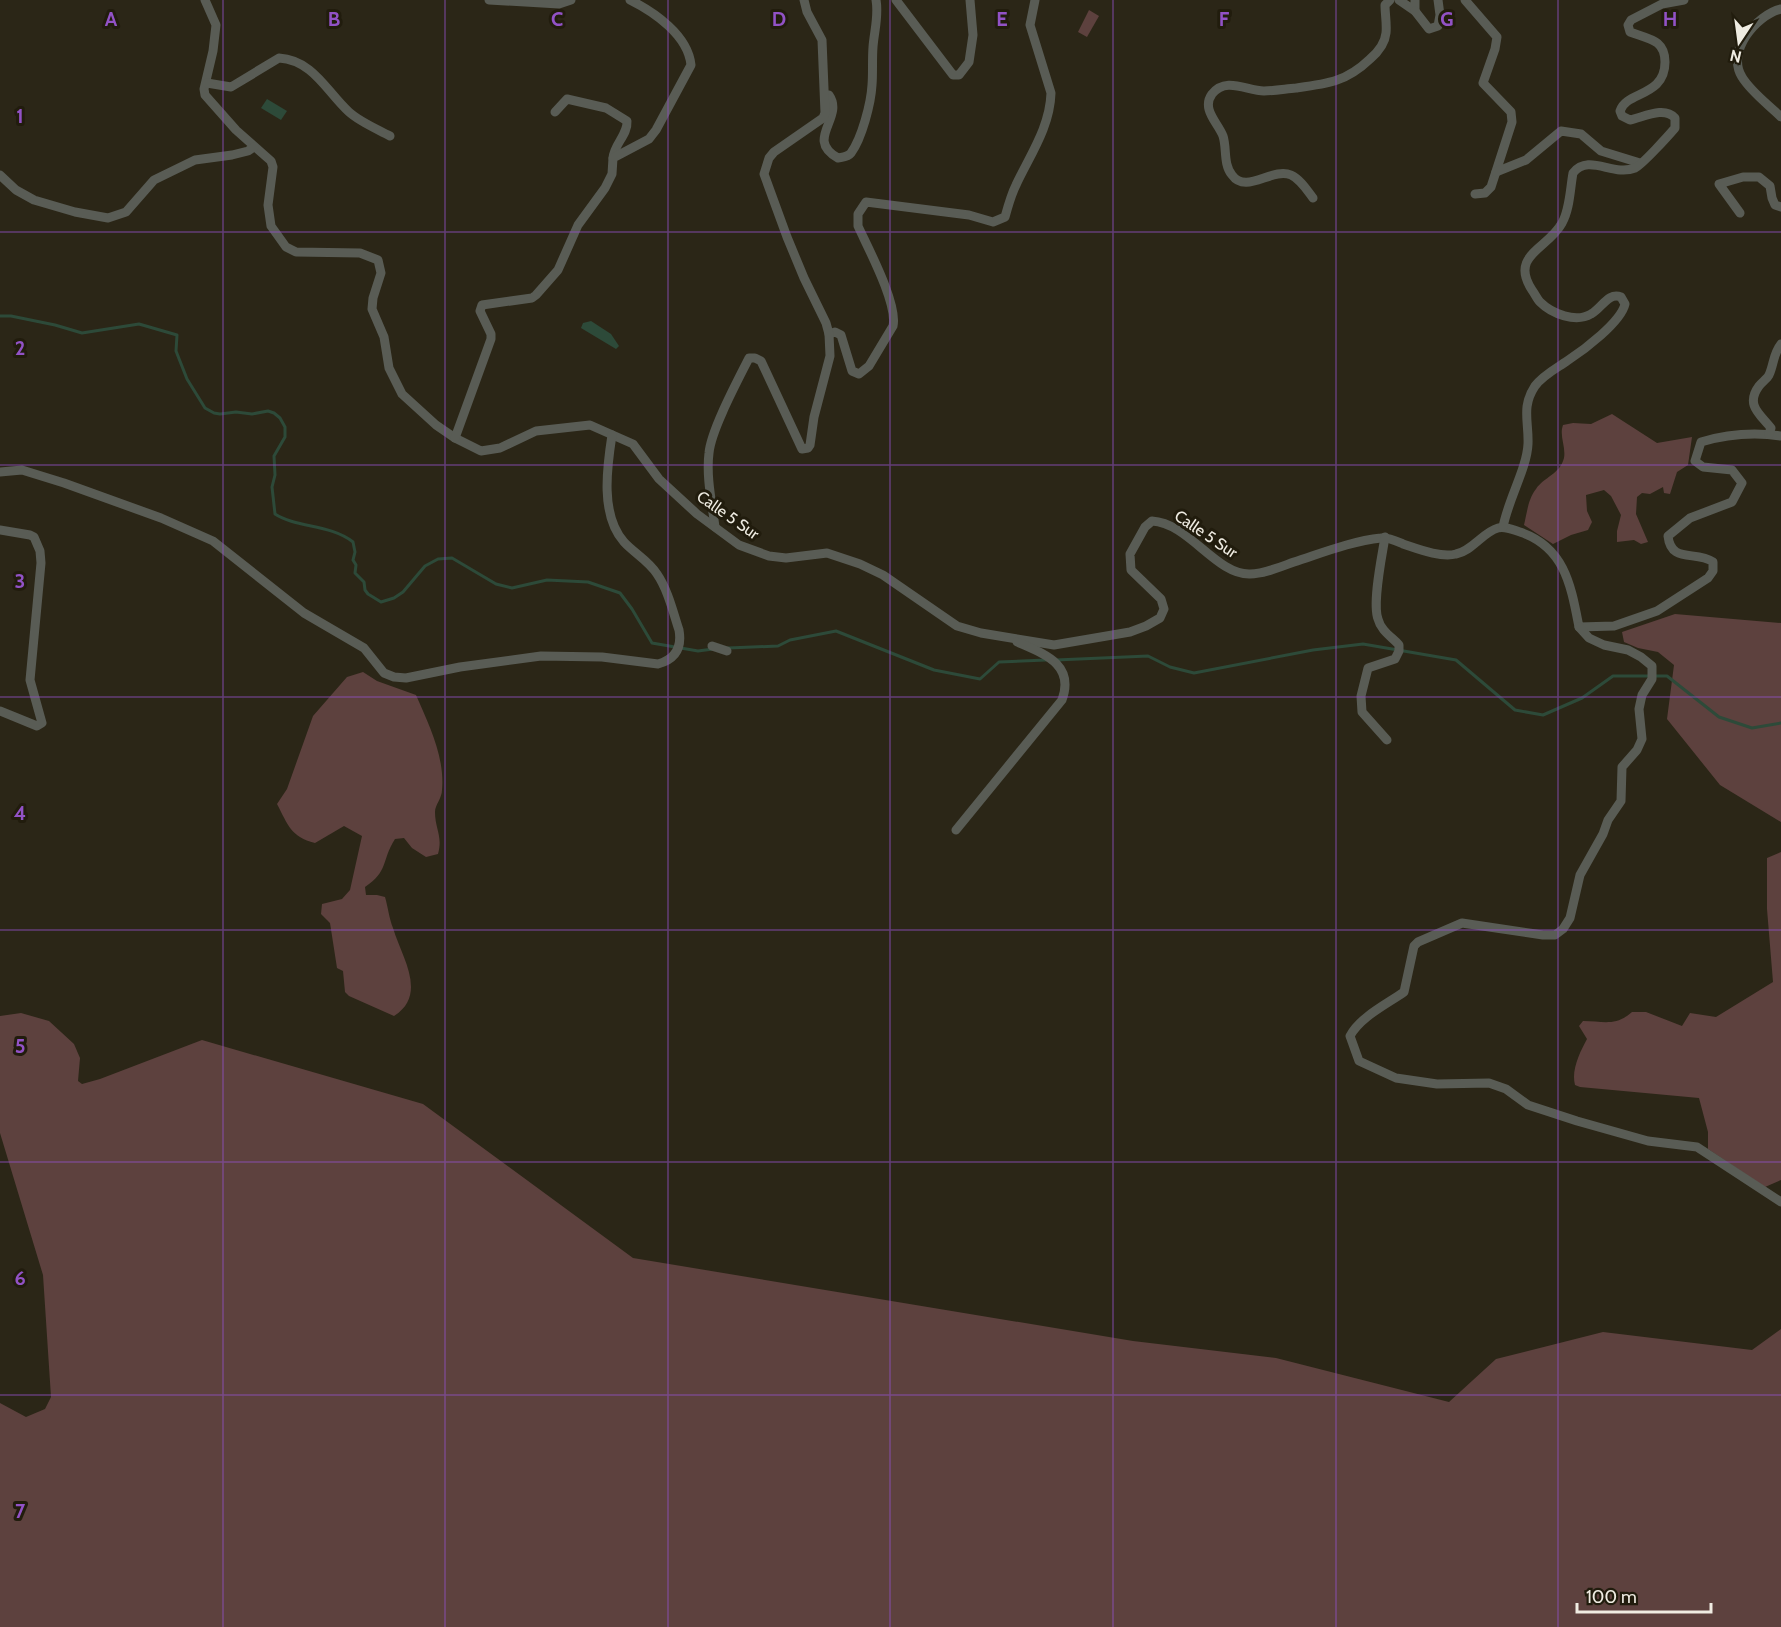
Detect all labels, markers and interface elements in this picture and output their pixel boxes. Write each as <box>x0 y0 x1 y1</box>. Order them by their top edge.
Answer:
text: A <box>105 7 118 31</box>
text: B <box>328 7 340 31</box>
text: C <box>551 7 563 31</box>
text: D <box>772 7 786 31</box>
text: E <box>996 7 1008 31</box>
text: F <box>1219 7 1230 31</box>
text: G <box>1440 7 1454 31</box>
text: H <box>1663 7 1677 31</box>
north arrow <box>1709 12 1769 72</box>
text: N <box>1728 46 1743 67</box>
text: 1 <box>16 104 24 128</box>
text: 2 <box>15 336 25 360</box>
street label: Calle 5 Sur <box>693 487 764 544</box>
street label: Calle 5 Sur <box>1171 506 1242 562</box>
text: 3 <box>15 569 25 593</box>
text: 4 <box>14 801 26 825</box>
text: 5 <box>15 1034 25 1058</box>
text: 6 <box>14 1266 26 1290</box>
text: 7 <box>15 1499 26 1523</box>
scale bar <box>1577 1576 1710 1614</box>
text: 100 m <box>1586 1586 1637 1608</box>

